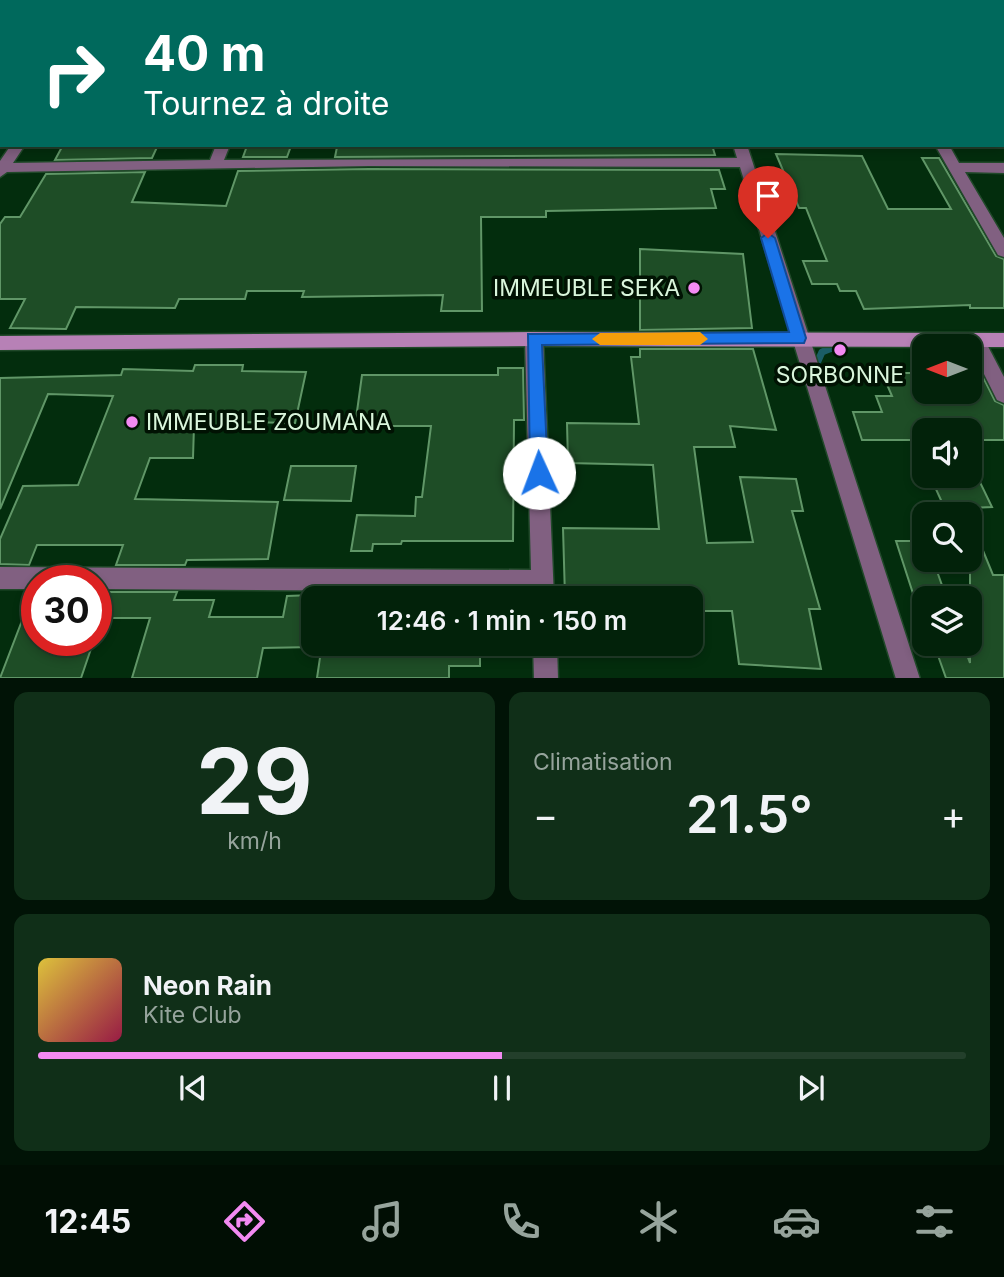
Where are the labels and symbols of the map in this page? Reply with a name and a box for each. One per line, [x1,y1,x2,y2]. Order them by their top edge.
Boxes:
pin [738,166,798,238]
place label: IMMEUBLE SEKA [493,274,680,302]
marker: IMMEUBLE SEKA [686,280,702,296]
north arrow [912,334,982,404]
marker: SORBONNE [832,342,848,358]
place label: SORBONNE [776,361,904,389]
place label: IMMEUBLE ZOUMANA [146,408,391,436]
marker: IMMEUBLE ZOUMANA [124,414,140,430]
position arrow [502,436,576,510]
speed limit sign: 30 [21,565,112,656]

